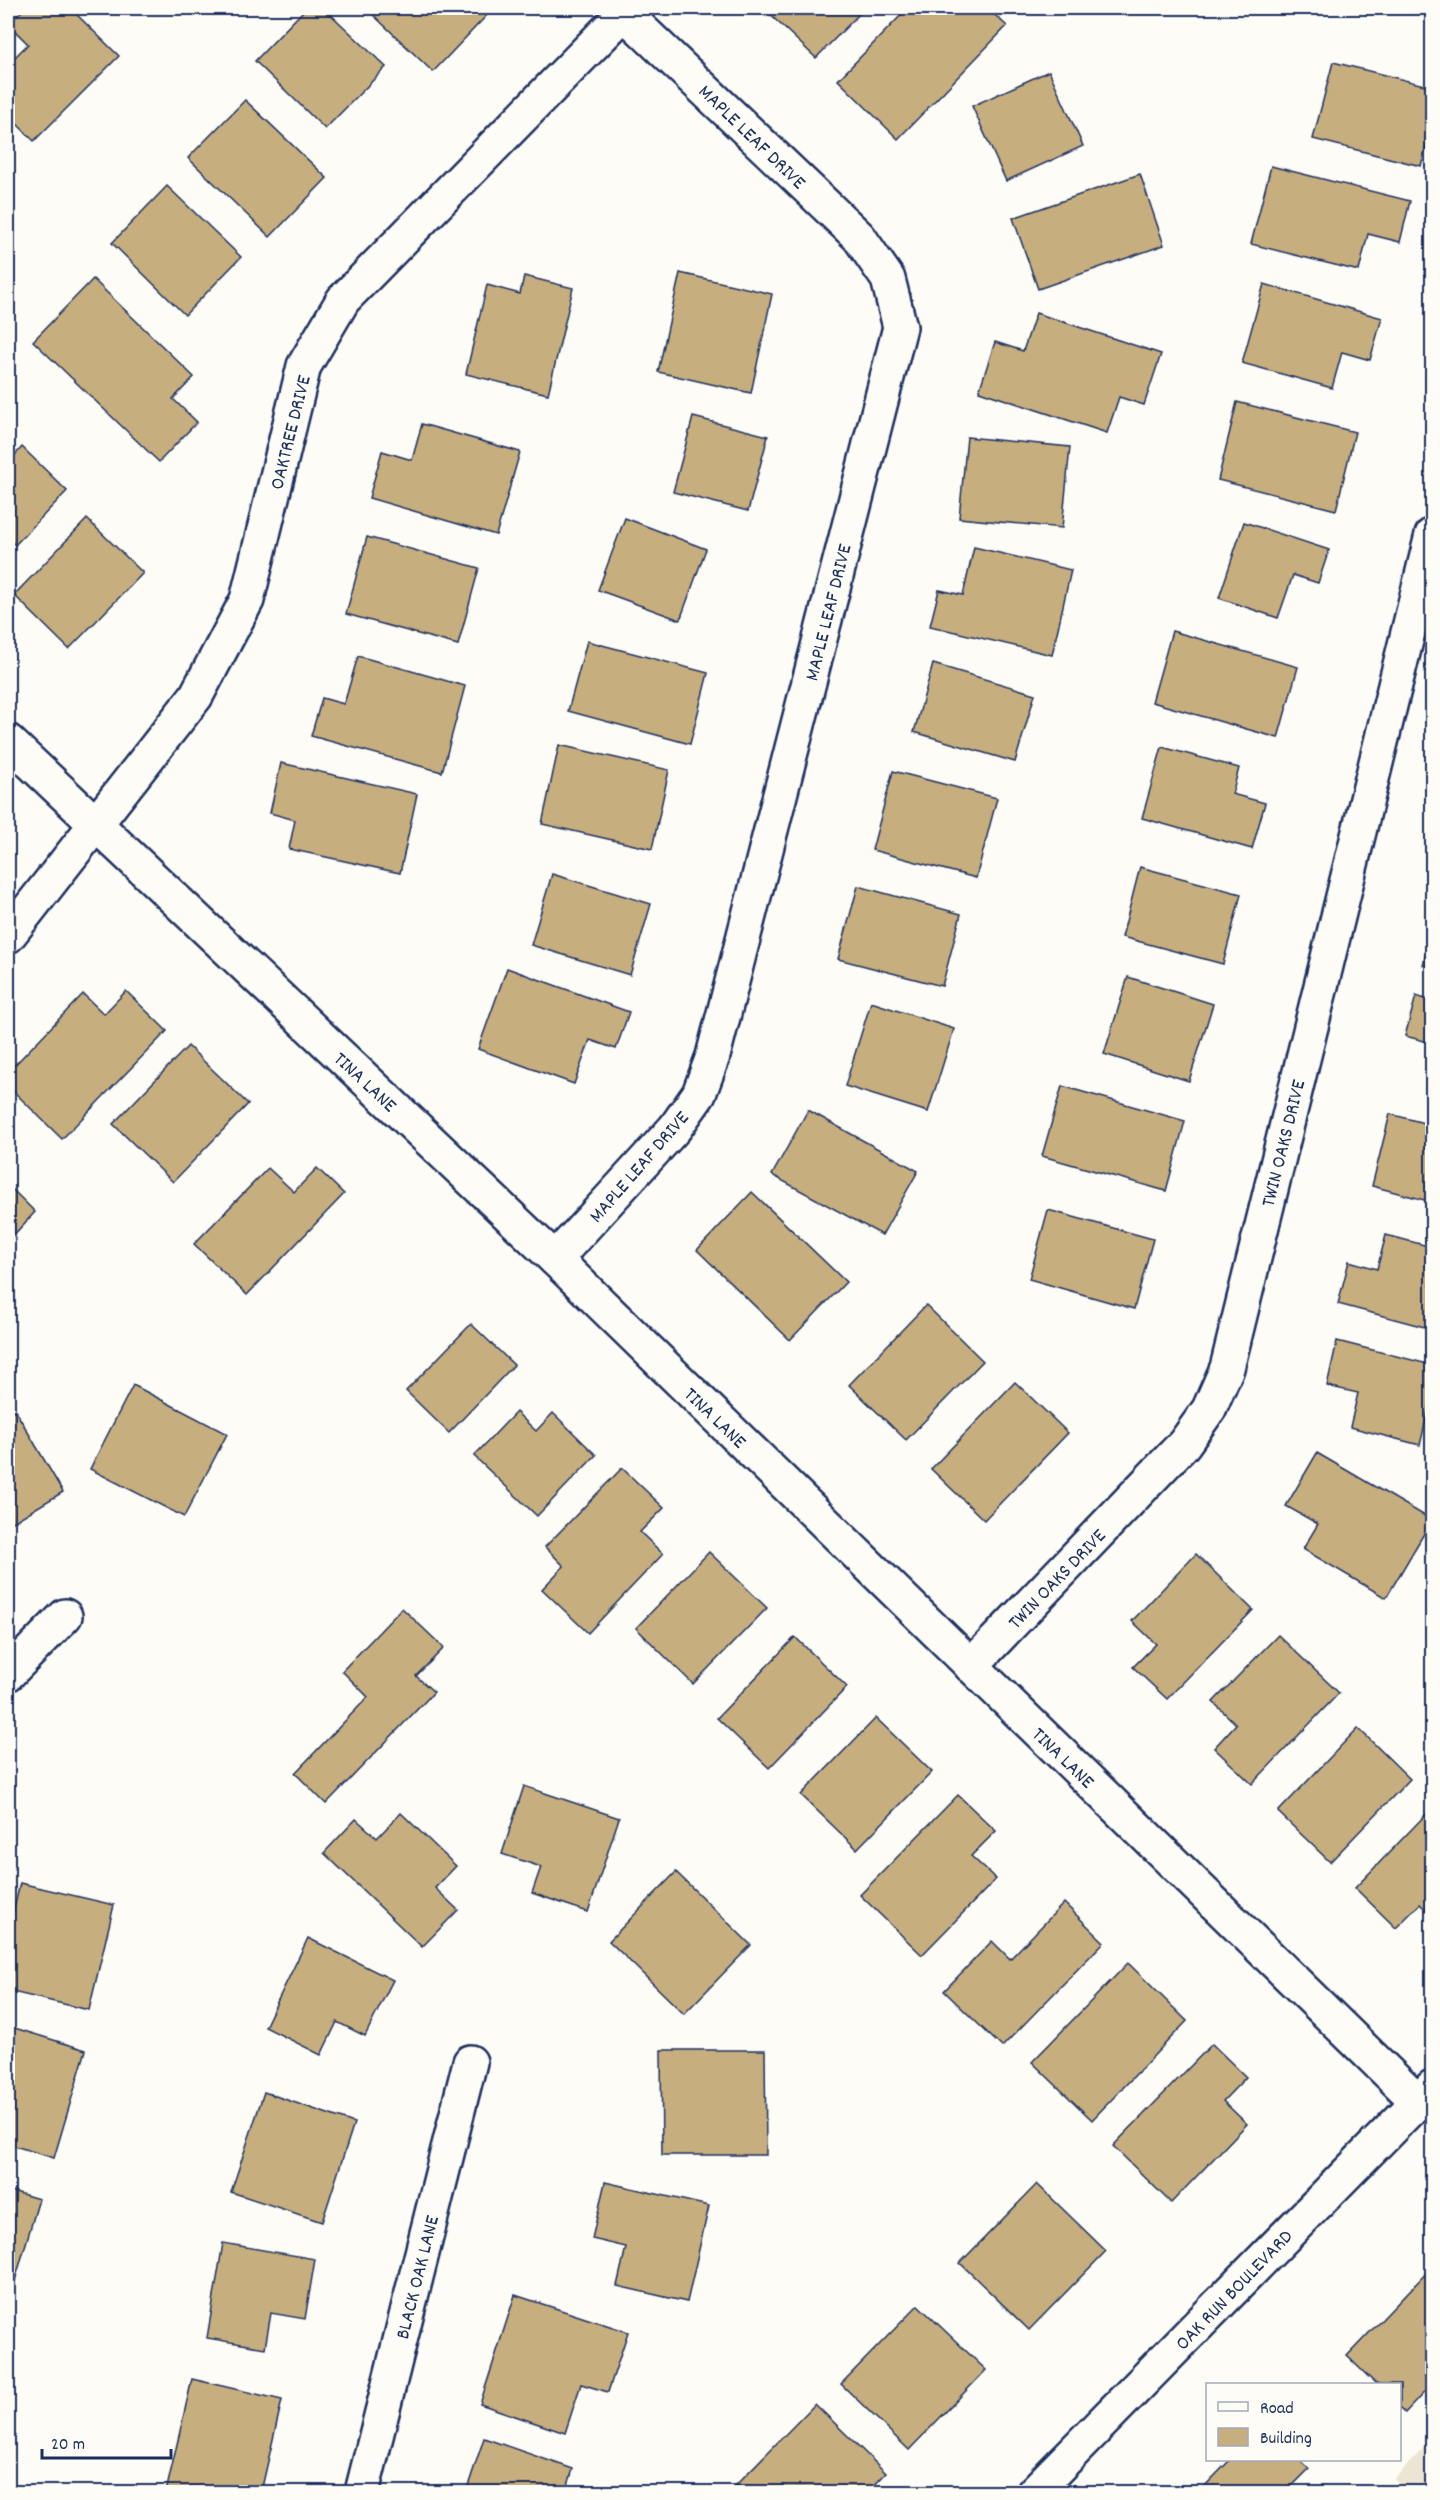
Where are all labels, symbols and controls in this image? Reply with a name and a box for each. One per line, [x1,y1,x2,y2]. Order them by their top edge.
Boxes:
street label: MAPLE LEAF DRIVE [691,79,811,197]
street label: OAKTREE DRIVE [264,373,320,493]
street label: MAPLE LEAF DRIVE [799,541,860,684]
street label: TINA LANE [326,1046,402,1120]
street label: TWIN OAKS DRIVE [1256,1077,1314,1210]
street label: MAPLE LEAF DRIVE [584,1106,697,1230]
street label: TINA LANE [676,1382,752,1456]
street label: TWIN OAKS DRIVE [1003,1524,1113,1637]
street label: TINA LANE [1024,1722,1100,1796]
street label: BLACK OAK LANE [390,2213,448,2343]
street label: OAK RUN BOULEVARD [1170,2224,1300,2358]
legend [1206,2383,1401,2461]
text: Road [1260,2397,1294,2422]
scale bar [42,2422,171,2460]
text: Building [1260,2427,1312,2452]
text: 20 m [51,2433,85,2458]

